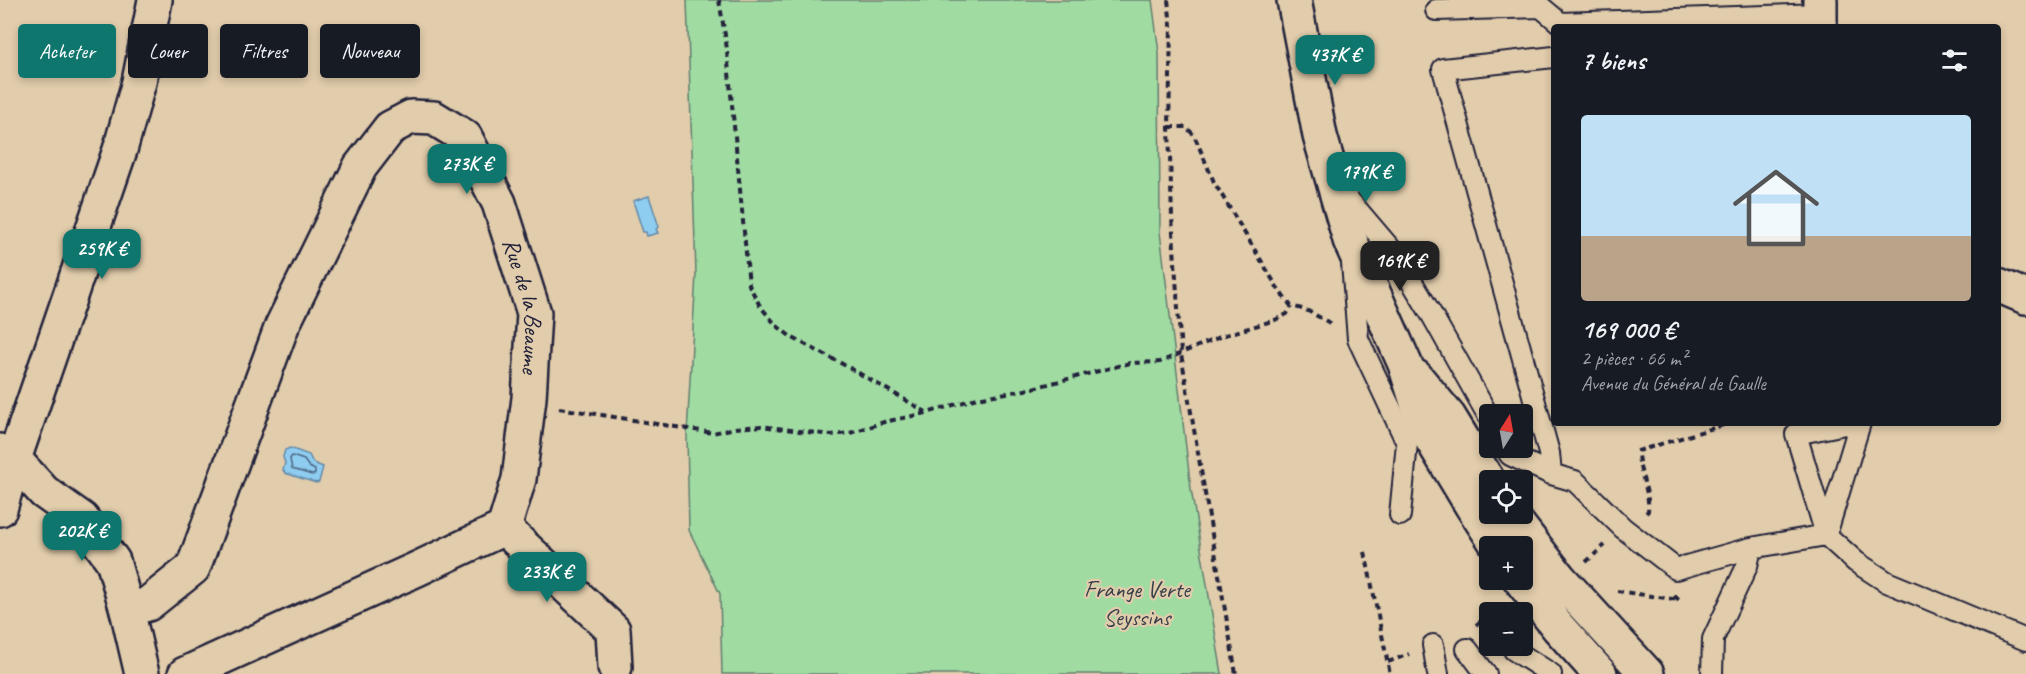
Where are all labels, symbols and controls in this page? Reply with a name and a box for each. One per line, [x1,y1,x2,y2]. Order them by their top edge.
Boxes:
chip: Acheter [18,24,116,78]
chip: Louer [128,24,208,78]
chip: Filtres [220,24,308,78]
chip: Nouveau [320,24,420,78]
pin: 437K € [1286,35,1384,86]
text: 437K € [1310,42,1360,67]
text: 7 biens [1581,44,1645,77]
icon: filters [1938,44,1971,77]
pin: 273K € [418,144,516,195]
text: 273K € [442,151,492,176]
pin: 179K € [1317,152,1415,203]
icon: home [1722,154,1830,262]
text: 179K € [1341,159,1391,184]
pin: 259K € [53,229,151,280]
street label: Rue de la Beaume [496,235,549,377]
text: 259K € [77,236,127,261]
pin: 169K € [1351,241,1449,292]
text: 169K € [1374,248,1426,273]
text: 169 000 € [1581,313,1676,346]
text: 2 pièces · 66 m² [1581,346,1687,371]
text: Avenue du Général de Gaulle [1581,371,1766,396]
north arrow [1479,404,1533,458]
map controls [1479,404,1533,656]
button: locate [1479,470,1533,524]
pin: 202K € [33,511,131,562]
text: 202K € [57,518,108,543]
button: + [1479,536,1533,590]
pin: 233K € [498,552,596,603]
text: 233K € [522,559,573,584]
park label: Frange Verte Seyssins [1084,574,1192,632]
button: − [1479,602,1533,656]

